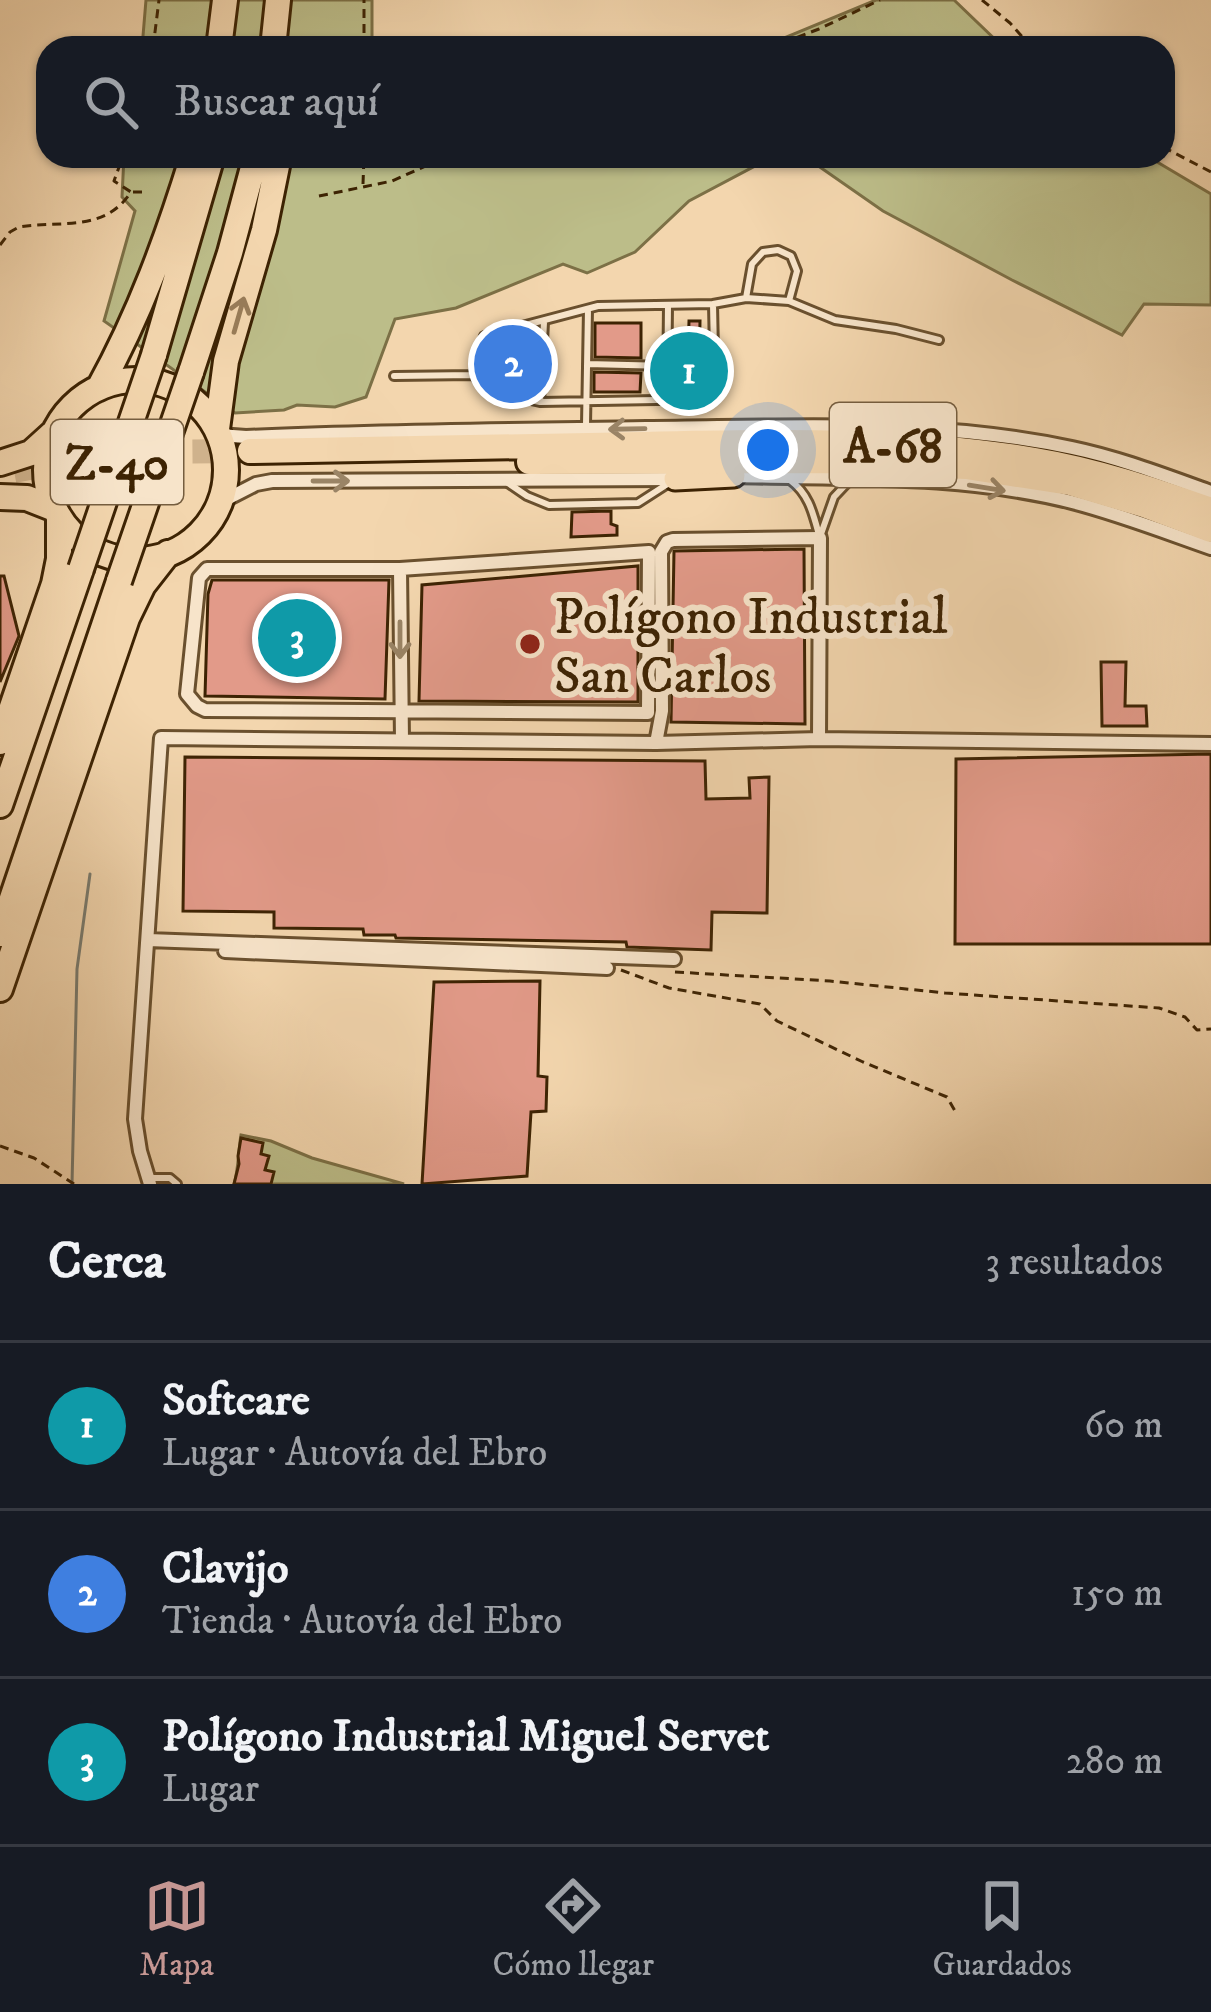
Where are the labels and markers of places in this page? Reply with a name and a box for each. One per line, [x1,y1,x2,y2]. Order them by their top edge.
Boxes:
pin: 2 [474,319,552,409]
pin: 1 [650,326,728,416]
place label: Polígono Industrial San Carlos [554,586,948,709]
pin: 3 [258,593,336,683]
marker: Polígono Industrial San Carlos [517,631,543,657]

